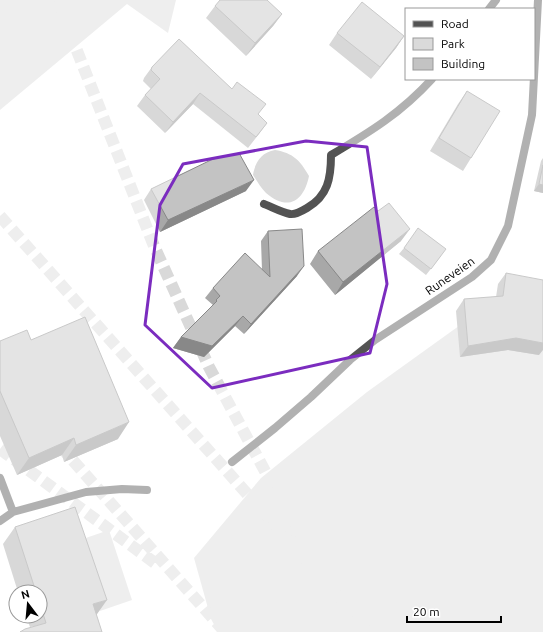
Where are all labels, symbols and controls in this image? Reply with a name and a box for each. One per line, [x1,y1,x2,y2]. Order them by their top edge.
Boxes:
legend [405,8,535,80]
text: Road [441,17,469,30]
text: Park [441,37,465,50]
text: Building [441,57,485,70]
street label: Runeveien [423,254,477,297]
north arrow [8,584,48,624]
text: N [20,587,31,601]
scale bar [407,598,501,624]
text: 20 m [413,605,440,618]

